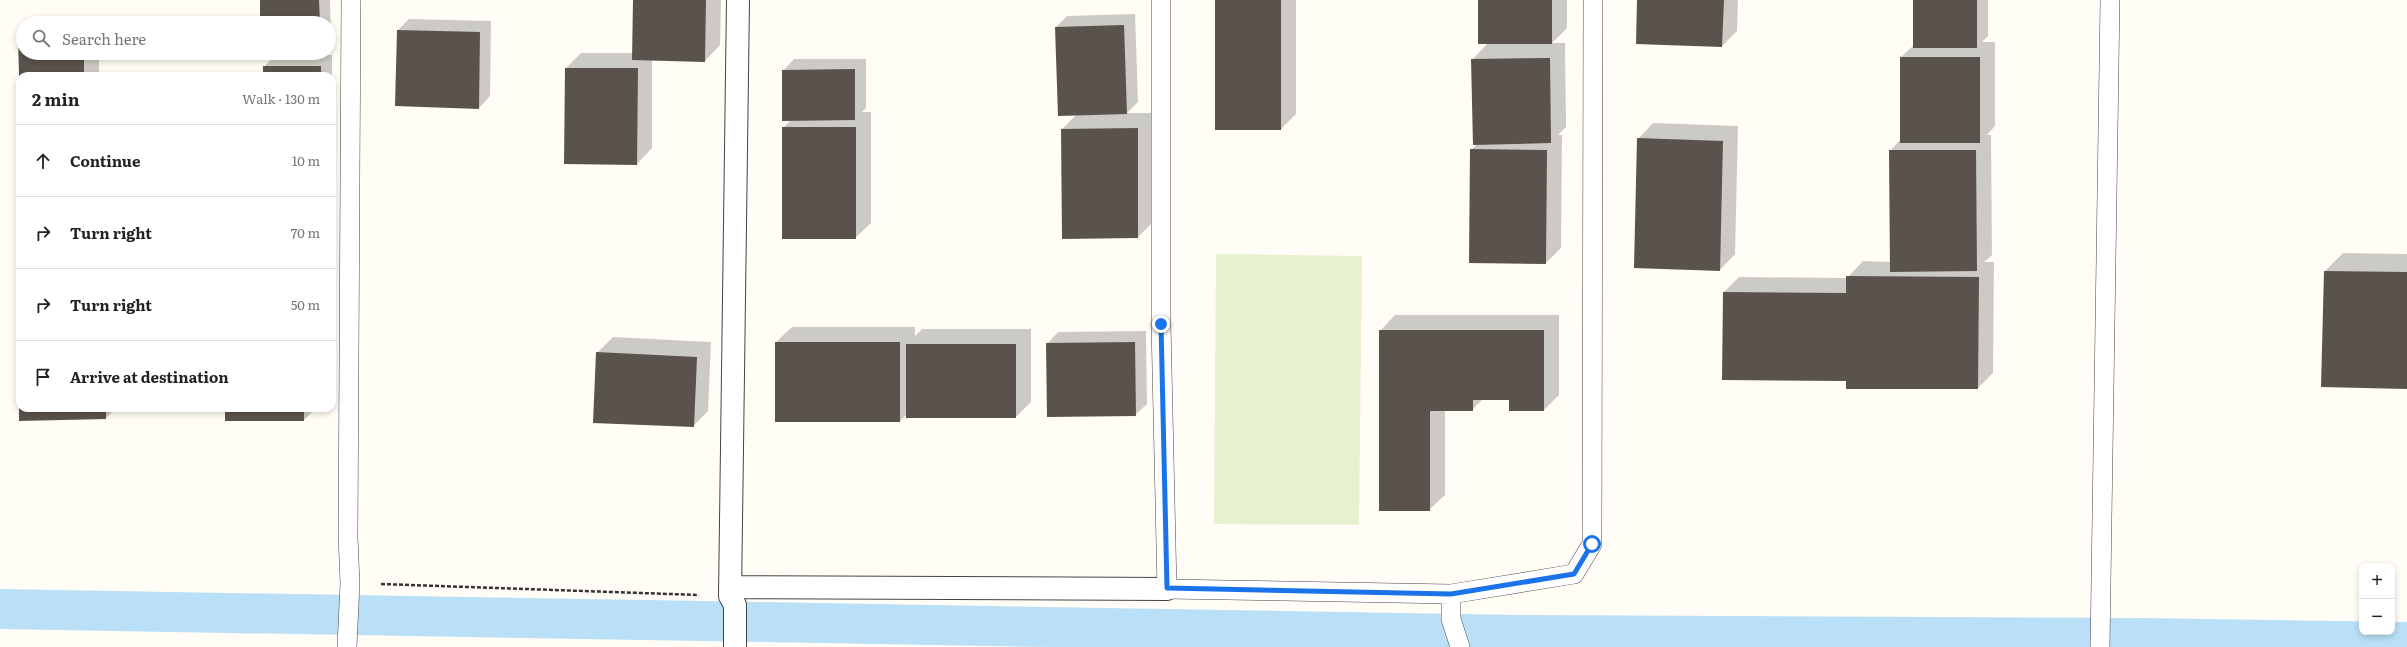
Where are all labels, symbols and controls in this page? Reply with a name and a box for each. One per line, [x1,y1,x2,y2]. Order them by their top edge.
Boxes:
search box [16,16,336,60]
icon: search [30,27,52,49]
text: Search here [62,27,146,50]
text: 2 min [32,86,80,111]
text: Walk · 130 m [242,89,320,108]
text: Continue [70,149,140,172]
icon: ahead [32,150,54,172]
text: 10 m [292,151,320,170]
text: Turn right [70,221,152,244]
icon: right [32,222,54,244]
text: 70 m [291,223,320,242]
text: Turn right [70,293,152,316]
icon: right [32,294,54,316]
text: 50 m [291,295,320,314]
route end [1152,315,1170,333]
text: Arrive at destination [70,365,229,388]
icon: arrive [32,366,54,388]
route start [1583,535,1601,553]
map controls [2359,563,2395,635]
button: + [2359,563,2395,599]
button: − [2359,599,2395,635]

